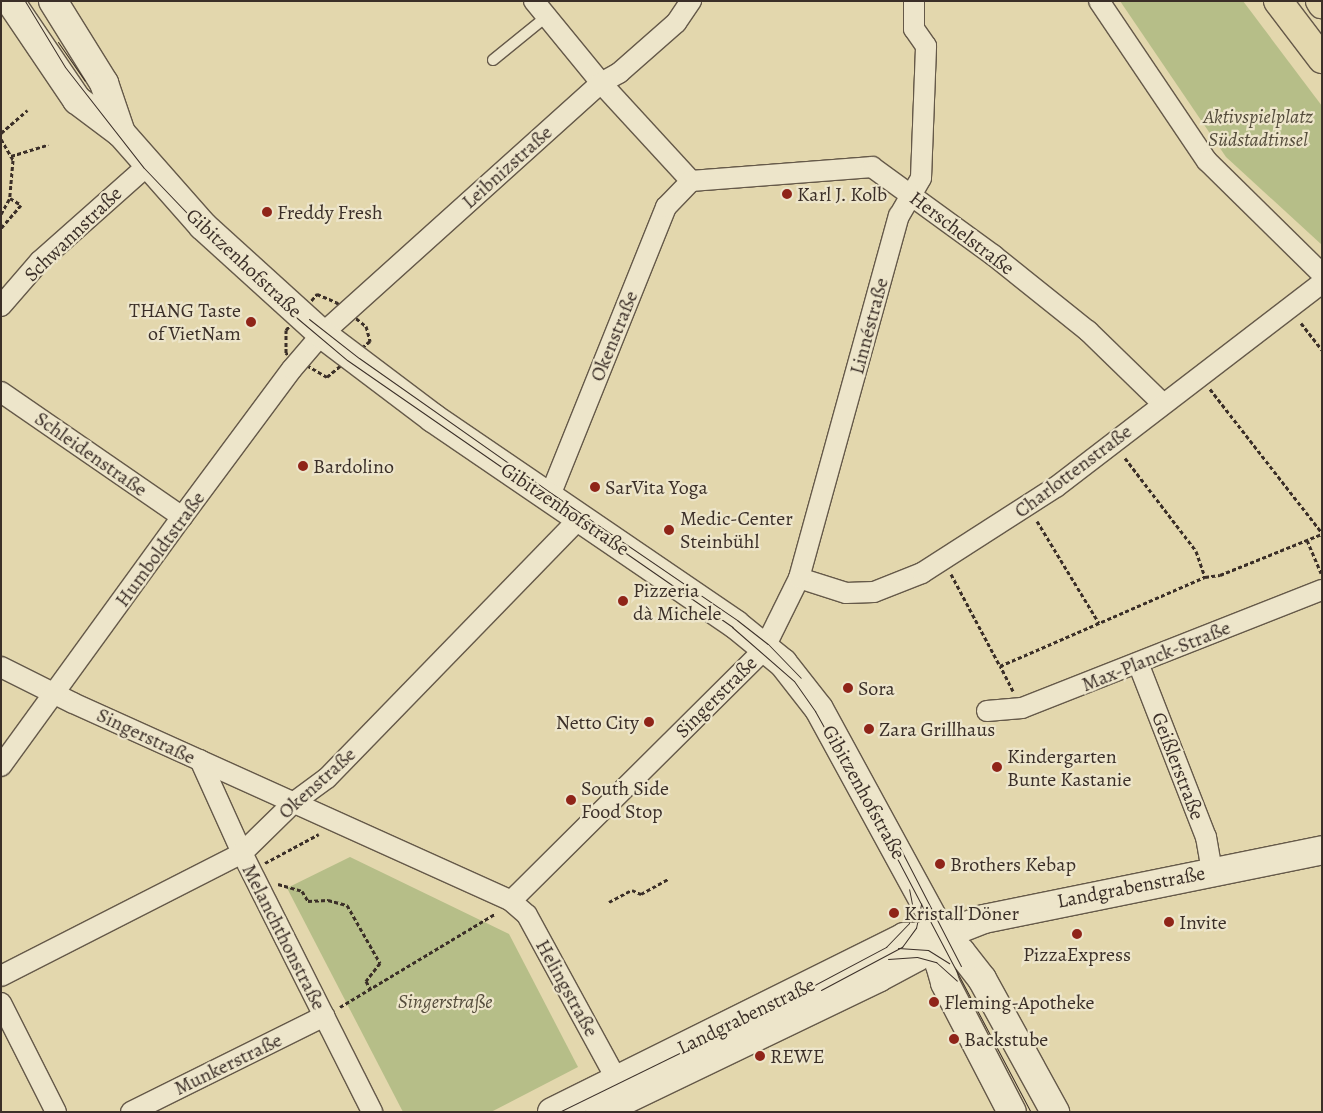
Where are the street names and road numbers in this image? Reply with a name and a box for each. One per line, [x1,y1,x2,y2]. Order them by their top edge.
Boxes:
street label: Leibnizstraße [457,120,557,214]
street label: Schwannstraße [19,182,127,286]
street label: Herschelstraße [905,186,1019,280]
street label: Gibitzenhofstraße [181,203,307,323]
street label: Linnéstraße [845,275,893,377]
street label: Okenstraße [585,287,643,385]
street label: Schleidenstraße [30,406,152,502]
street label: Charlottenstraße [1010,419,1136,523]
street label: Gibitzenhofstraße [496,457,634,561]
street label: Humboldtstraße [110,486,210,612]
street label: Max-Planck-Straße [1078,615,1234,697]
street label: Singerstraße [670,651,762,743]
street label: Singerstraße [93,703,199,769]
street label: Geißlerstraße [1147,709,1209,823]
street label: Gibitzenhofstraße [817,721,911,863]
street label: Okenstraße [273,742,361,824]
street label: Melanchthonstraße [237,860,331,1014]
street label: Landgrabenstraße [1055,861,1207,913]
street label: Helingstraße [530,935,604,1041]
street label: Landgrabenstraße [673,972,819,1060]
street label: Munkerstraße [170,1028,286,1100]

